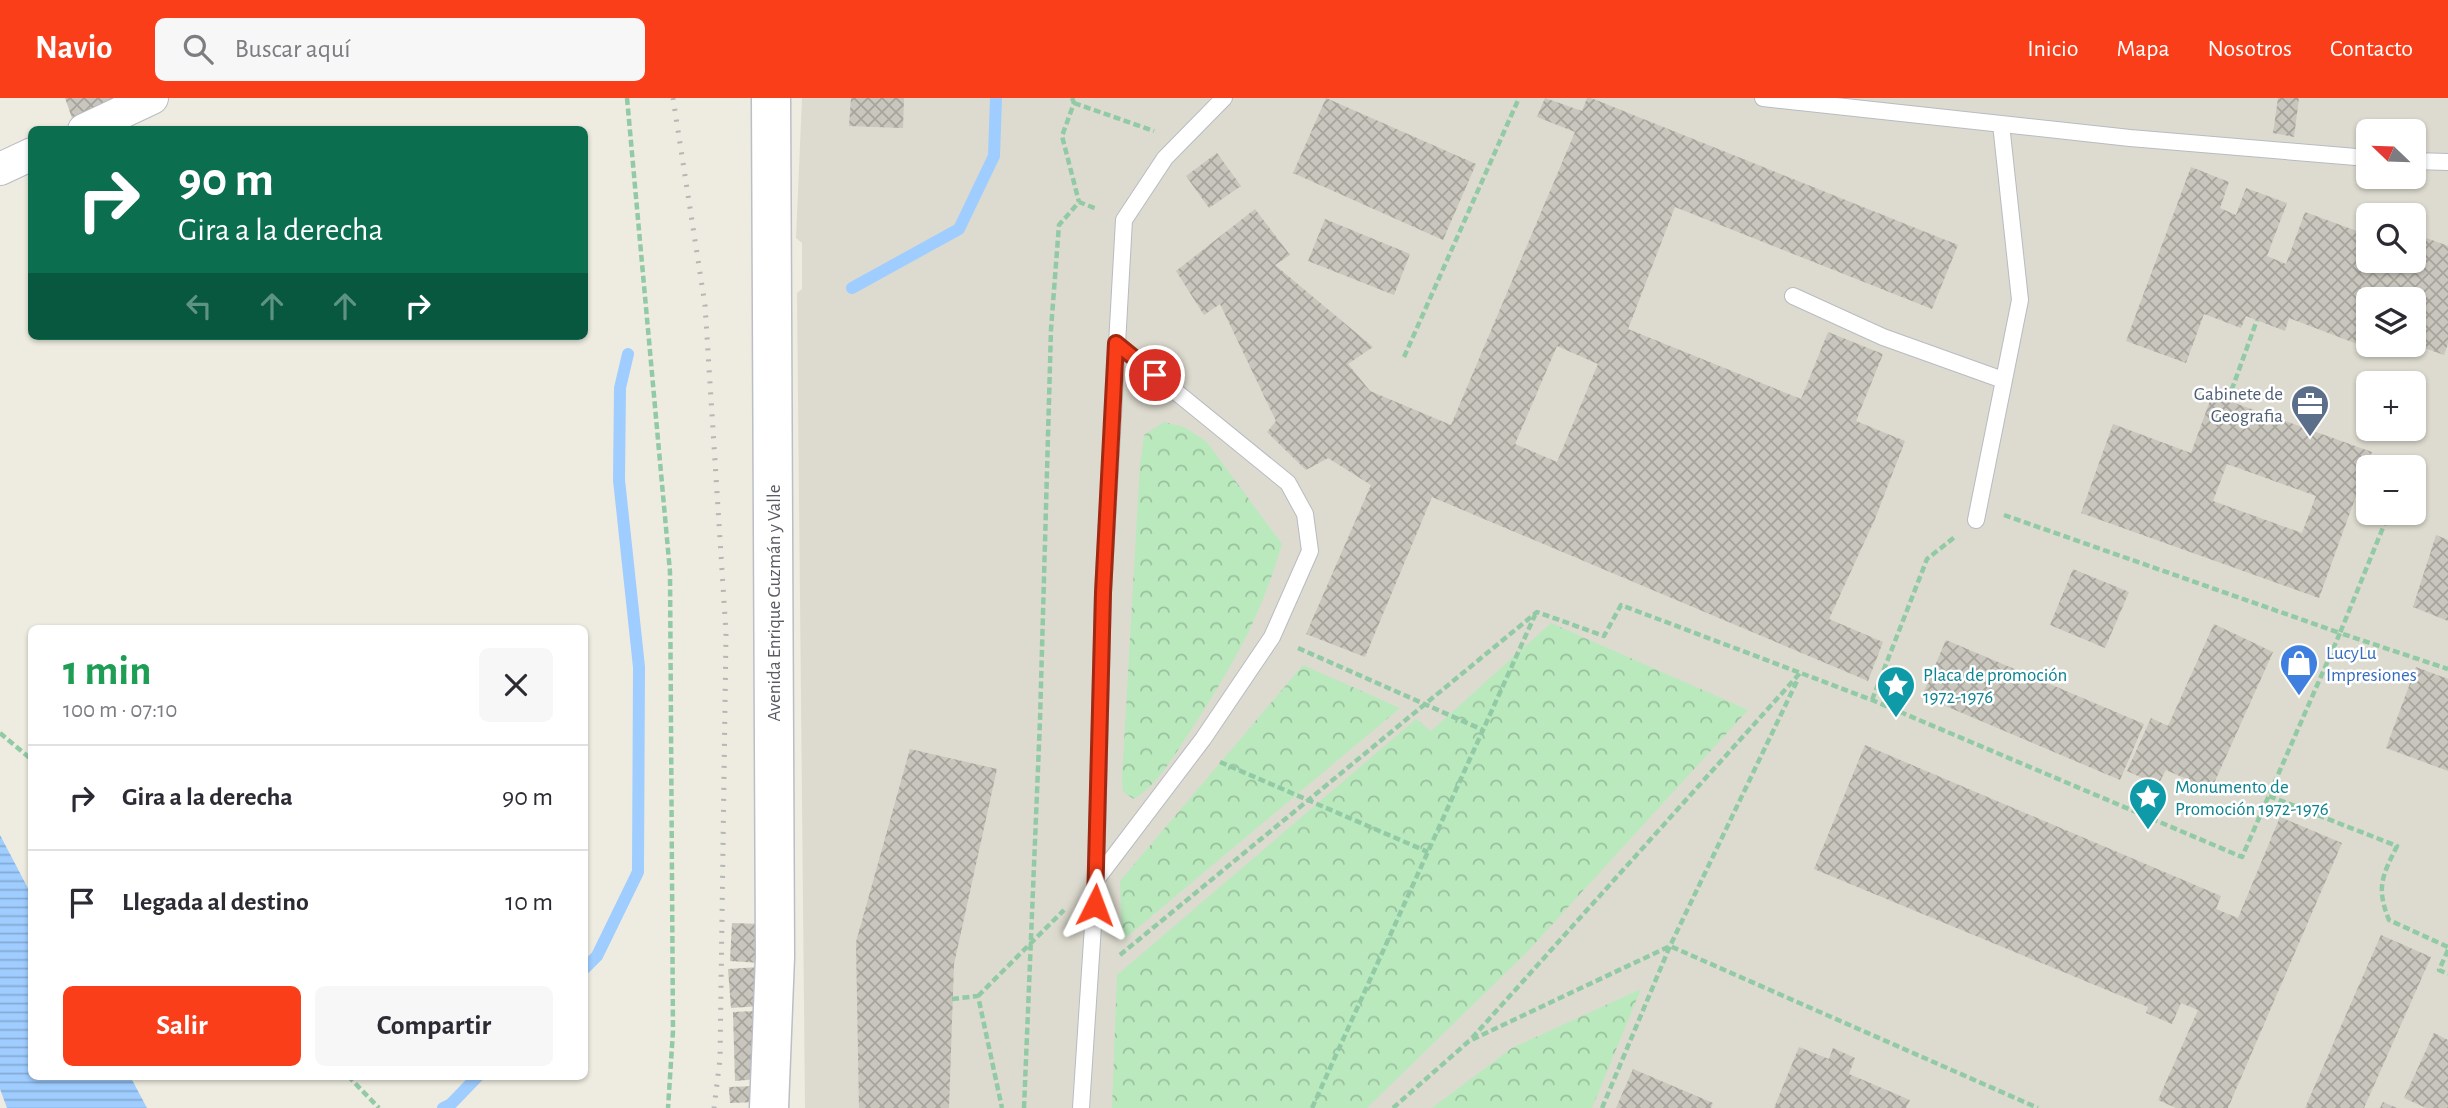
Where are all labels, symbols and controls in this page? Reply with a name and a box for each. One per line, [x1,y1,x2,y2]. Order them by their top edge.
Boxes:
search box [155,18,645,81]
icon: search [179,30,217,68]
text: Navio [35,32,113,65]
text: Buscar aquí [235,36,351,62]
text: Inicio [2027,37,2078,61]
text: Mapa [2116,37,2170,61]
text: Nosotros [2208,37,2292,61]
text: Contacto [2330,37,2413,61]
north arrow [2356,119,2426,189]
map controls [2356,119,2426,525]
icon: right [63,154,154,245]
text: 90 m [178,156,274,205]
button: search [2356,203,2426,273]
text: Gira a la derecha [178,214,383,246]
icon: left [180,287,218,325]
icon: ahead [253,287,291,325]
icon: ahead [326,287,364,325]
icon: right [399,287,437,325]
button: layers [2356,287,2426,357]
pin [1125,345,1185,405]
icon: arrive [1136,356,1174,394]
button: + [2356,371,2426,441]
office icon: Gabinete de Geografia [2289,383,2331,438]
place label: Gabinete de Geografia [2194,385,2283,426]
button: − [2356,455,2426,525]
street label: Avenida Enrique Guzmán y Valle [765,484,784,722]
shop icon: LucyLu Impresiones [2278,642,2320,697]
place label: LucyLu Impresiones [2326,644,2417,685]
button: close [479,648,553,722]
text: 1 min [63,650,152,692]
place icon: Placa de promoción 1972-1976 [1875,664,1917,719]
place label: Placa de promoción 1972-1976 [1923,666,2067,707]
text: 100 m · 07:10 [63,699,177,722]
place icon: Monumento de Promoción 1972-1976 [2127,776,2169,831]
place label: Monumento de Promoción 1972-1976 [2175,778,2329,819]
icon: right [63,779,101,817]
text: Gira a la derecha [122,784,293,810]
text: 90 m [502,784,553,810]
position arrow [1058,868,1132,942]
icon: arrive [63,884,101,922]
text: Llegada al destino [122,889,309,915]
text: 10 m [505,889,553,915]
button: Salir [63,986,301,1066]
button: Compartir [315,986,553,1066]

